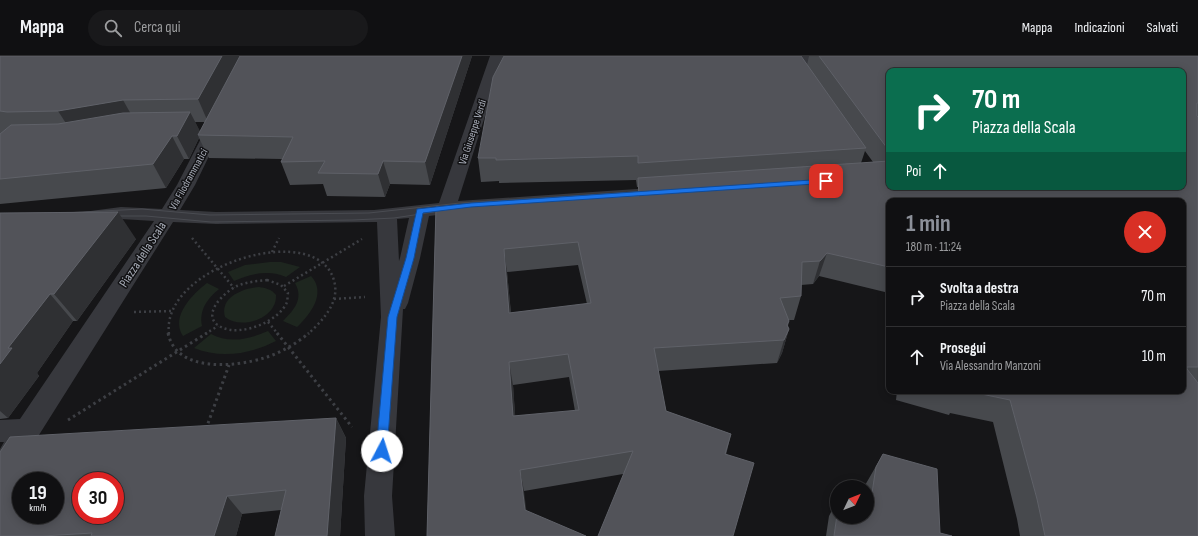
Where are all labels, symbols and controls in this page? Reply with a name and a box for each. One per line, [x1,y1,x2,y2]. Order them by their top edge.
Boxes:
search box [88,10,368,46]
text: Mappa [20,16,64,39]
icon: search [102,17,124,39]
text: Cerca qui [134,18,181,37]
text: Mappa [1022,19,1052,36]
text: Indicazioni [1074,19,1125,36]
text: Salvati [1147,19,1178,36]
text: 70 m [972,83,1020,116]
icon: right [906,84,958,136]
street label: Via Giuseppe Verdi [456,98,489,166]
text: Piazza della Scala [972,117,1076,138]
street label: Via Filodrammatici [166,146,211,212]
icon: ahead [929,160,951,182]
text: Poi [906,162,921,181]
pin [809,164,843,198]
icon: arrive [815,170,837,192]
text: 1 min [906,209,951,238]
button: close [1124,211,1166,253]
street label: Piazza della Scala [116,219,170,290]
text: 180 m · 11:24 [906,239,961,255]
text: Svolta a destra [940,279,1019,298]
icon: right [906,286,928,308]
text: 70 m [1141,287,1166,306]
text: Piazza della Scala [940,298,1015,314]
text: Prosegui [940,339,986,358]
icon: ahead [906,346,928,368]
text: 10 m [1142,347,1166,366]
text: Via Alessandro Manzoni [940,358,1041,374]
position arrow [361,430,403,472]
speed limit sign: 30 [72,472,124,524]
north arrow [830,480,874,524]
map controls [830,480,874,524]
text: 19 [29,481,47,505]
text: km/h [29,502,47,514]

